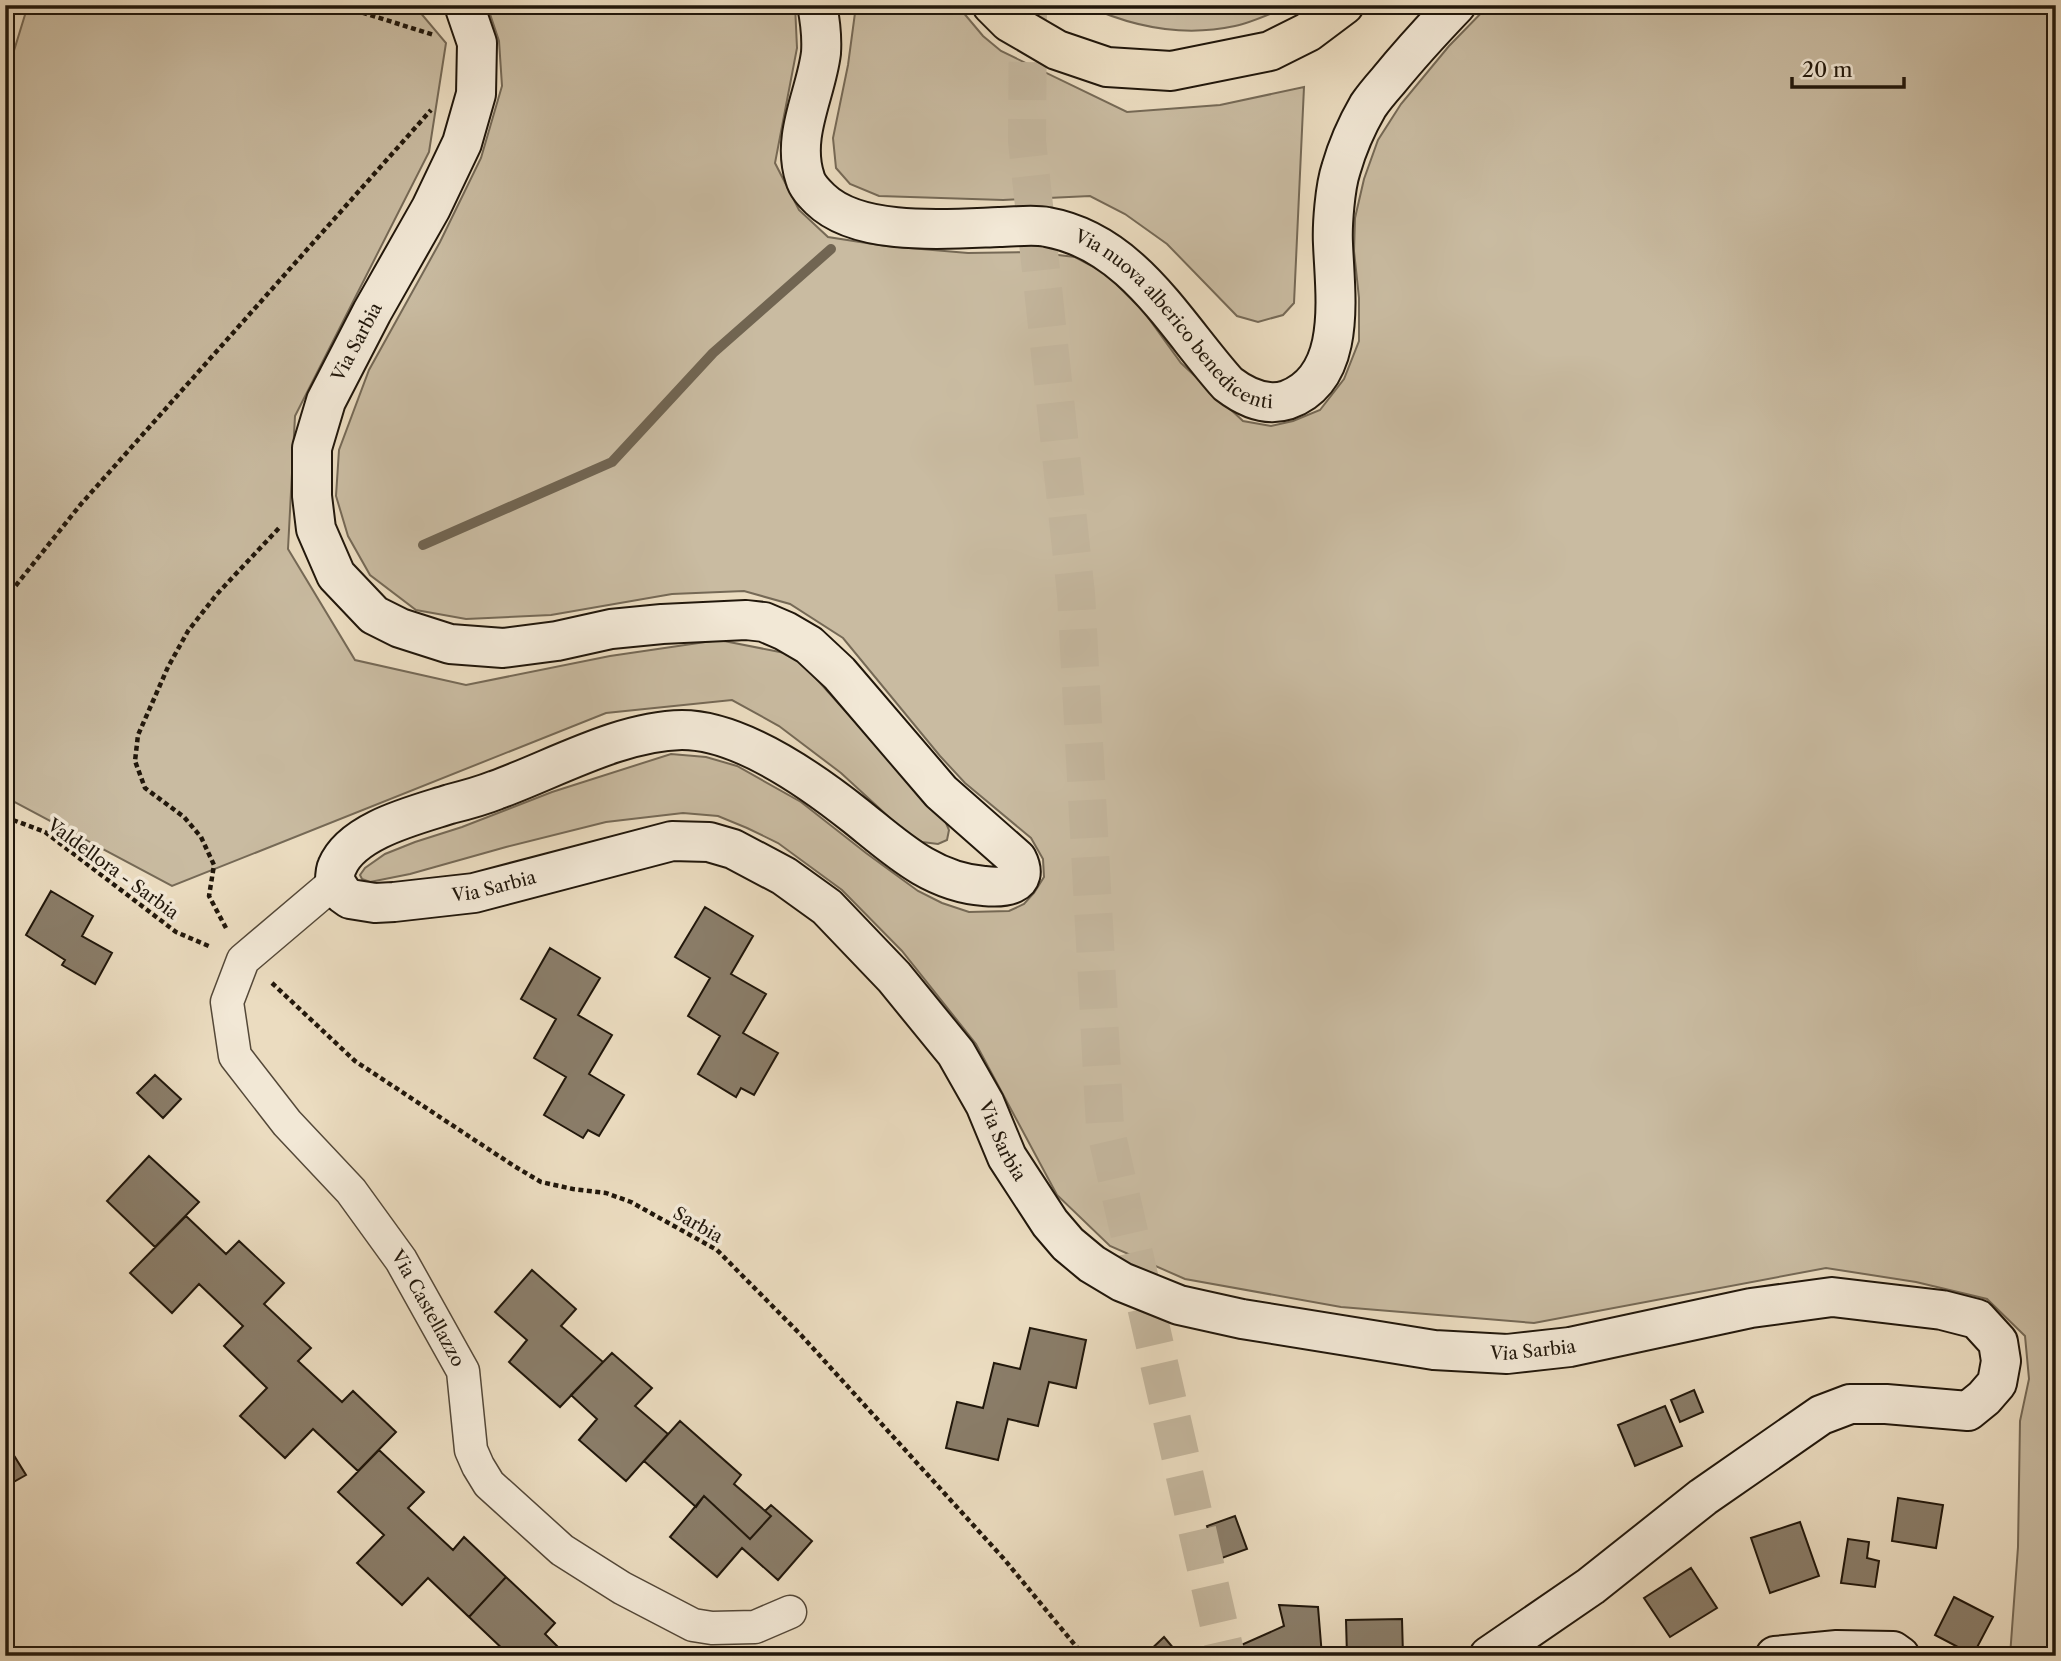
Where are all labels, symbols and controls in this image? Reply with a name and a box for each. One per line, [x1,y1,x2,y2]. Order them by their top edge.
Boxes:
scale bar [1792,46,1904,90]
text: 20 m [1802,57,1853,82]
street label: Via nuova alberico benedicenti [1071,225,1274,413]
street label: Via Sarbia [327,298,387,386]
street label: Valdellora - Sarbia [42,813,183,924]
street label: Via Sarbia [450,866,539,907]
street label: Via Sarbia [974,1097,1031,1186]
street label: Sarbia [669,1202,727,1248]
street label: Via Castellazzo [386,1245,469,1371]
street label: Via Sarbia [1488,1335,1578,1365]

